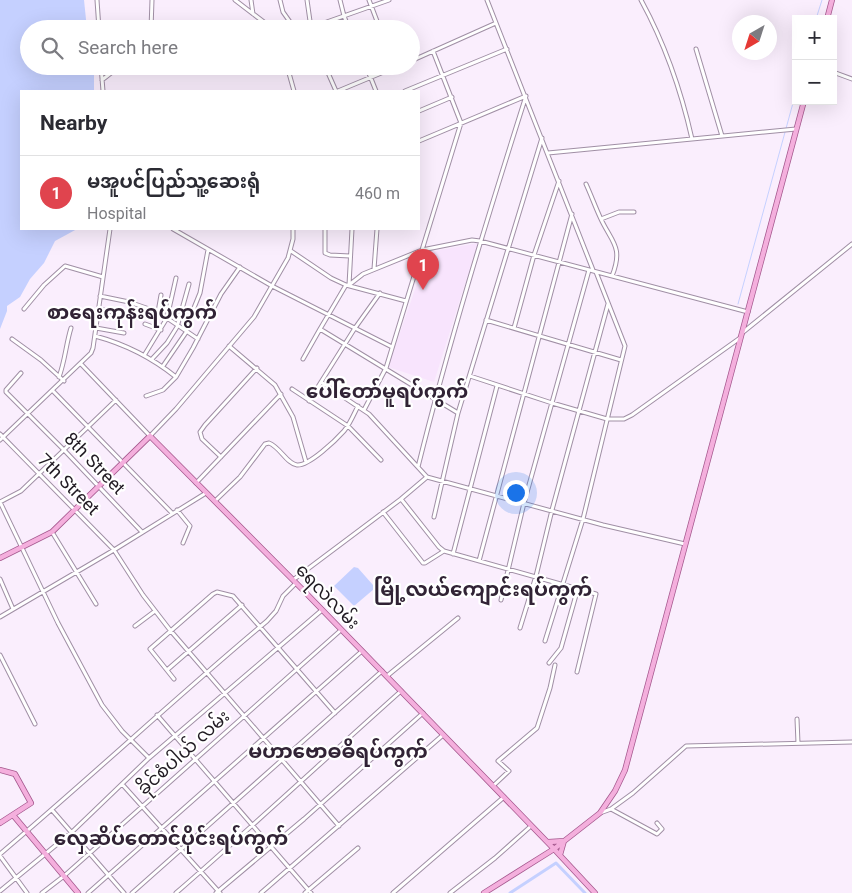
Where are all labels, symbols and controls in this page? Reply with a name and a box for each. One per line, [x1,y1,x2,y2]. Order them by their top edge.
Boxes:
north arrow [732,15,777,60]
map controls [792,15,837,105]
button: + [792,15,837,60]
search box [20,20,420,75]
icon: search [38,34,66,62]
text: Search here [78,36,178,59]
button: − [792,60,837,105]
text: Nearby [40,111,107,135]
text: မအူပင်ပြည်သူ့ဆေးရုံ [87,170,260,193]
text: 1 [51,184,61,203]
text: 460 m [355,184,400,203]
text: Hospital [87,204,147,223]
pin: 1 [407,249,439,290]
district label: စာရေးကုန်းရပ်ကွက် [47,299,217,328]
district label: ပေါ်တော်မူရပ်ကွက် [306,378,468,407]
street label: 8th Street [60,428,130,498]
street label: 7th Street [34,449,104,519]
your location [503,480,529,506]
street label: ရေလဲလမ်း [288,558,366,636]
district label: မြို့လယ်ကျောင်းရပ်ကွက် [374,576,592,606]
street label: ခိုင်စံပါယ် လမ်း [131,703,237,802]
district label: မဟာဗောဓဓိရပ်ကွက် [248,738,428,767]
district label: လှေဆိပ်တောင်ပိုင်းရပ်ကွက် [54,825,288,854]

